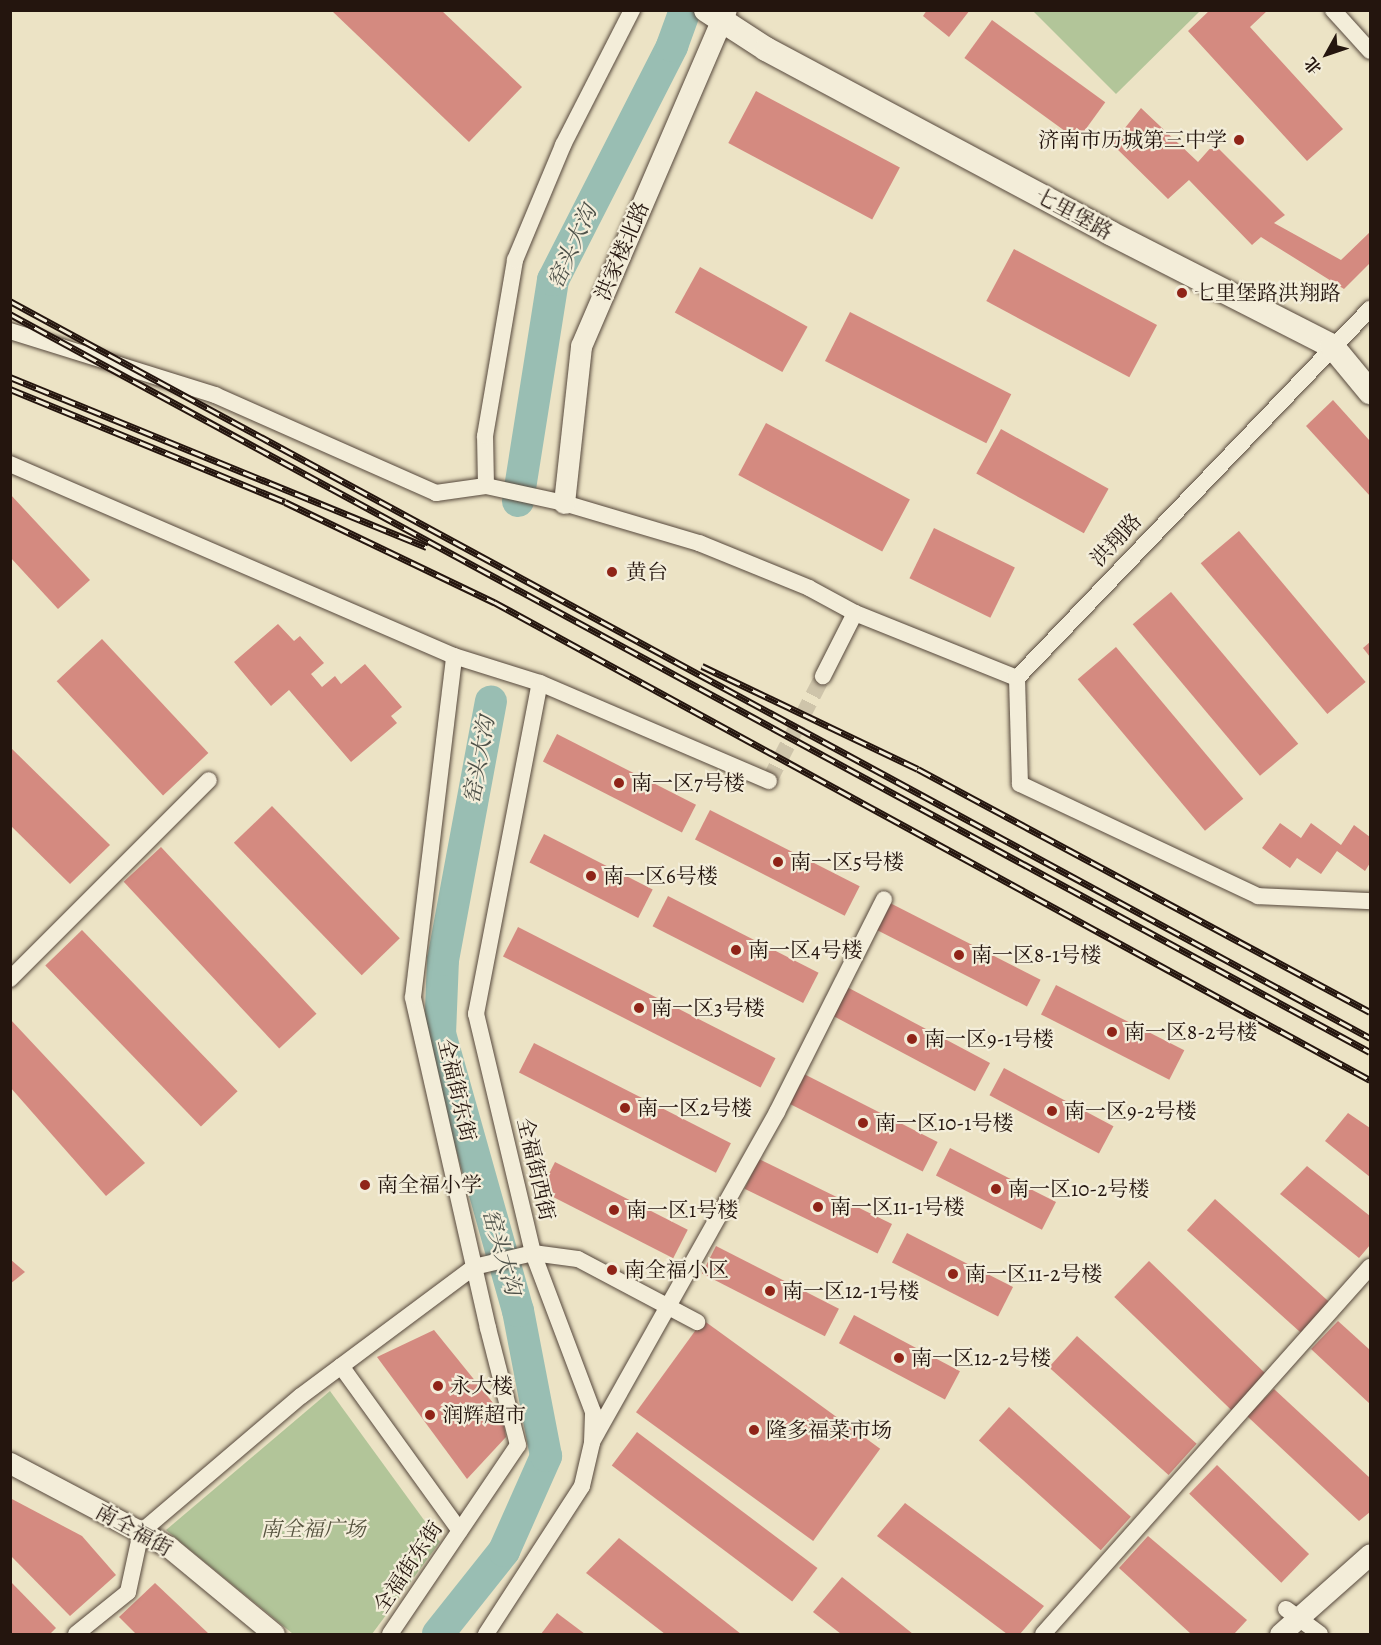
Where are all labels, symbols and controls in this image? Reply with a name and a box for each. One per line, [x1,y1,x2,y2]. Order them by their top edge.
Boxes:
north arrow [1297,24,1357,84]
text: 北 [1300,52,1327,79]
place label: 济南市历城第三中学 [1038,127,1227,153]
marker: 济南市历城第三中学 [1232,133,1246,147]
street label: 七里堡路 [1031,183,1117,245]
street label: 洪家楼北路 [590,198,654,304]
water label: 窑头大沟 [543,201,603,293]
place label: 七里堡路洪翔路 [1194,280,1341,306]
marker: 七里堡路洪翔路 [1175,286,1189,300]
street label: 洪翔路 [1085,508,1147,572]
place label: 黄台 [626,559,668,585]
marker: 黄台 [603,563,621,581]
water label: 窑头大沟 [459,714,501,806]
place label: 南一区7号楼 [631,770,745,796]
marker: 南一区7号楼 [612,776,626,790]
place label: 南一区5号楼 [790,849,904,875]
marker: 南一区5号楼 [771,855,785,869]
place label: 南一区6号楼 [603,863,718,889]
marker: 南一区6号楼 [584,869,598,883]
place label: 南一区4号楼 [748,937,863,963]
place label: 南一区8-1号楼 [971,942,1101,968]
marker: 南一区4号楼 [729,943,743,957]
marker: 南一区8-1号楼 [952,948,966,962]
place label: 南一区3号楼 [651,995,765,1021]
marker: 南一区3号楼 [632,1001,646,1015]
place label: 南一区8-2号楼 [1124,1019,1257,1045]
marker: 南一区8-2号楼 [1105,1025,1119,1039]
place label: 南一区9-1号楼 [924,1026,1054,1052]
marker: 南一区9-1号楼 [905,1032,919,1046]
street label: 全福街东街 [433,1036,481,1144]
place label: 南一区2号楼 [637,1095,752,1121]
place label: 南一区9-2号楼 [1064,1098,1197,1124]
marker: 南一区2号楼 [618,1101,632,1115]
marker: 南一区9-2号楼 [1045,1104,1059,1118]
place label: 南一区10-1号楼 [875,1110,1014,1136]
street label: 全福街西街 [512,1115,560,1223]
marker: 南一区10-1号楼 [856,1116,870,1130]
place label: 南全福小学 [377,1172,482,1198]
place label: 南一区10-2号楼 [1008,1176,1149,1202]
marker: 南全福小学 [358,1178,372,1192]
marker: 南一区10-2号楼 [989,1182,1003,1196]
place label: 南一区11-1号楼 [830,1194,965,1220]
place label: 南一区1号楼 [626,1197,738,1223]
marker: 南一区11-1号楼 [811,1200,825,1214]
marker: 南一区1号楼 [607,1203,621,1217]
water label: 窑头大沟 [476,1206,526,1298]
place label: 南全福小区 [624,1257,729,1283]
place label: 南一区11-2号楼 [965,1261,1102,1287]
marker: 南全福小区 [605,1263,619,1277]
marker: 南一区11-2号楼 [946,1267,960,1281]
place label: 南一区12-1号楼 [782,1278,919,1304]
marker: 南一区12-1号楼 [763,1284,777,1298]
place label: 南一区12-2号楼 [911,1345,1051,1371]
marker: 南一区12-2号楼 [892,1351,906,1365]
place label: 永大楼 [450,1373,513,1399]
marker: 永大楼 [431,1379,445,1393]
place label: 润辉超市 [442,1402,526,1428]
marker: 润辉超市 [423,1408,437,1422]
place label: 隆多福菜市场 [766,1417,892,1443]
marker: 隆多福菜市场 [747,1423,761,1437]
street label: 南全福街 [91,1499,177,1561]
park label: 南全福广场 [261,1516,365,1542]
street label: 全福街东街 [368,1516,448,1618]

